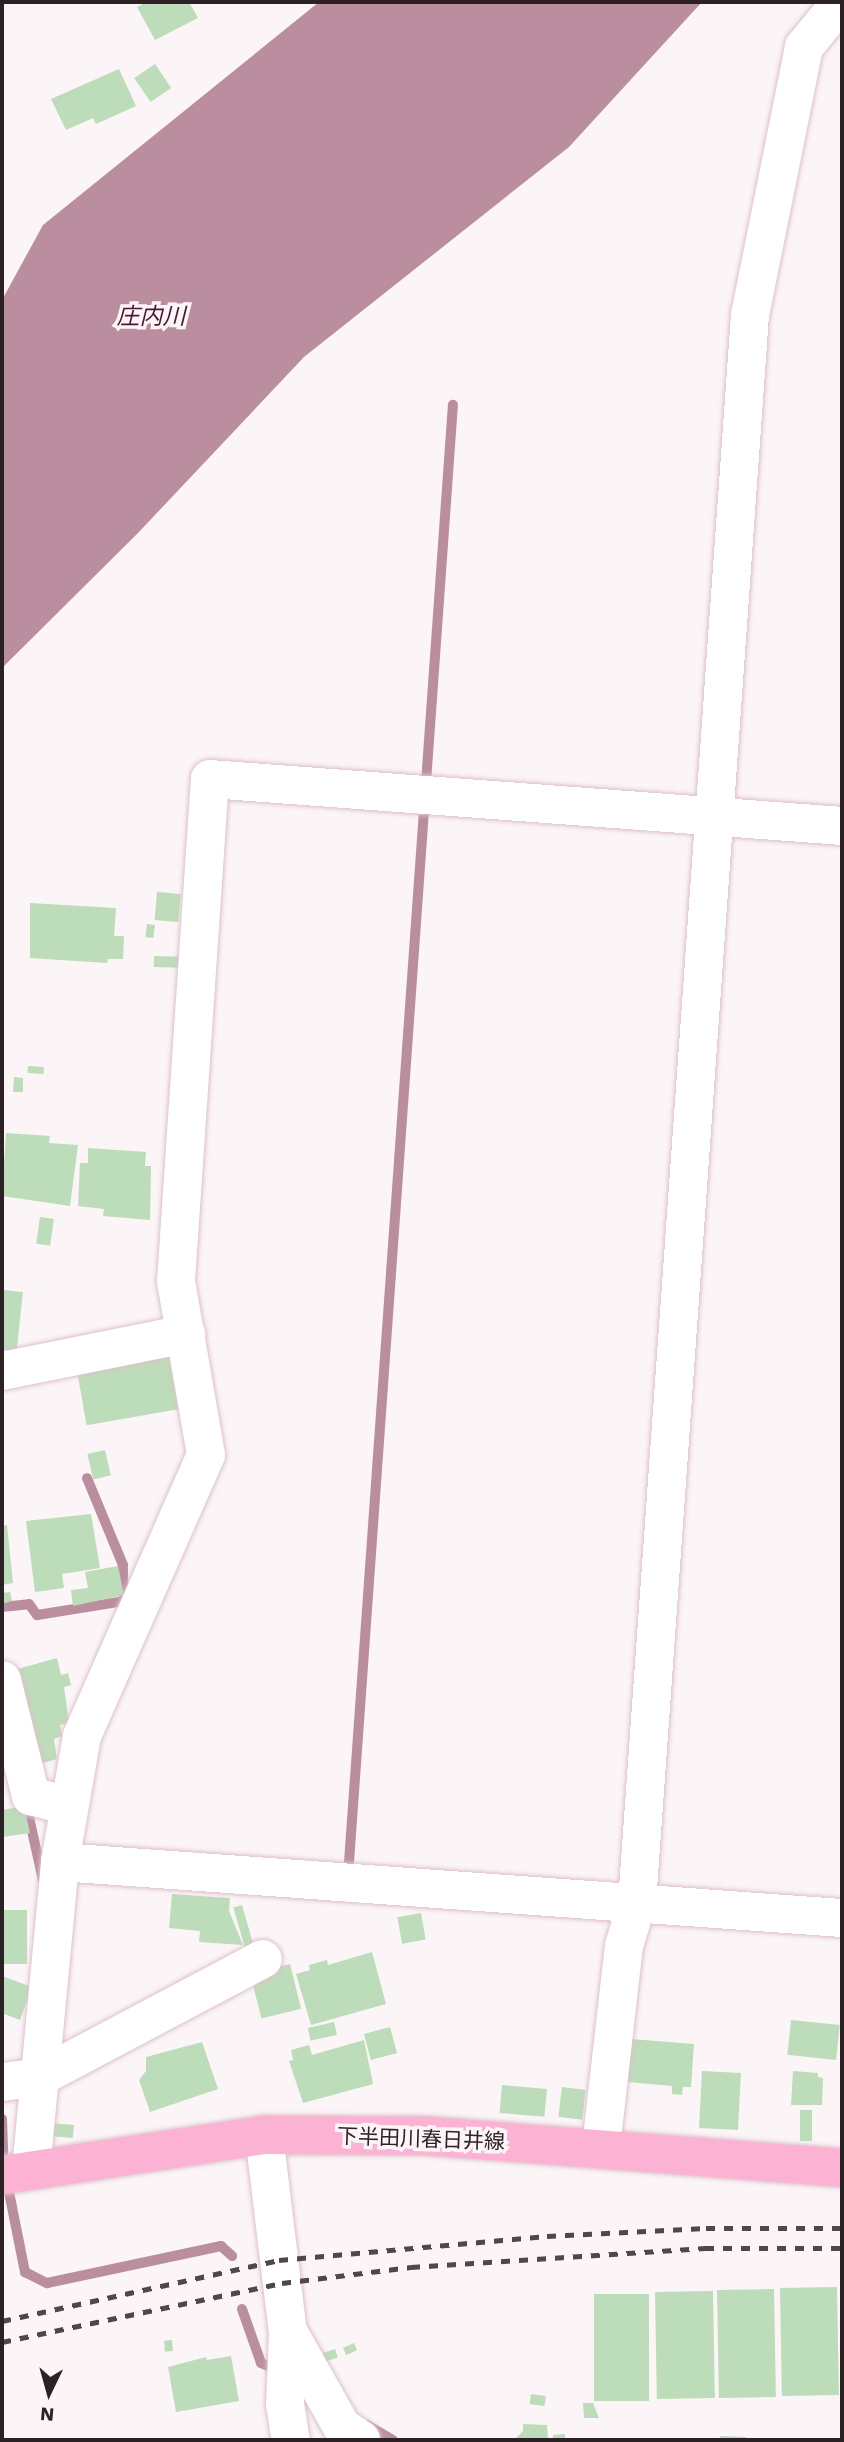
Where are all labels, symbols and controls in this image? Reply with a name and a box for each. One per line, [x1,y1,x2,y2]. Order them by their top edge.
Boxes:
water label: 庄内川 [117,303,185,331]
street label: 下半田川春日井線 [337,2123,505,2155]
north arrow [14,2358,84,2428]
text: N [39,2402,55,2426]

